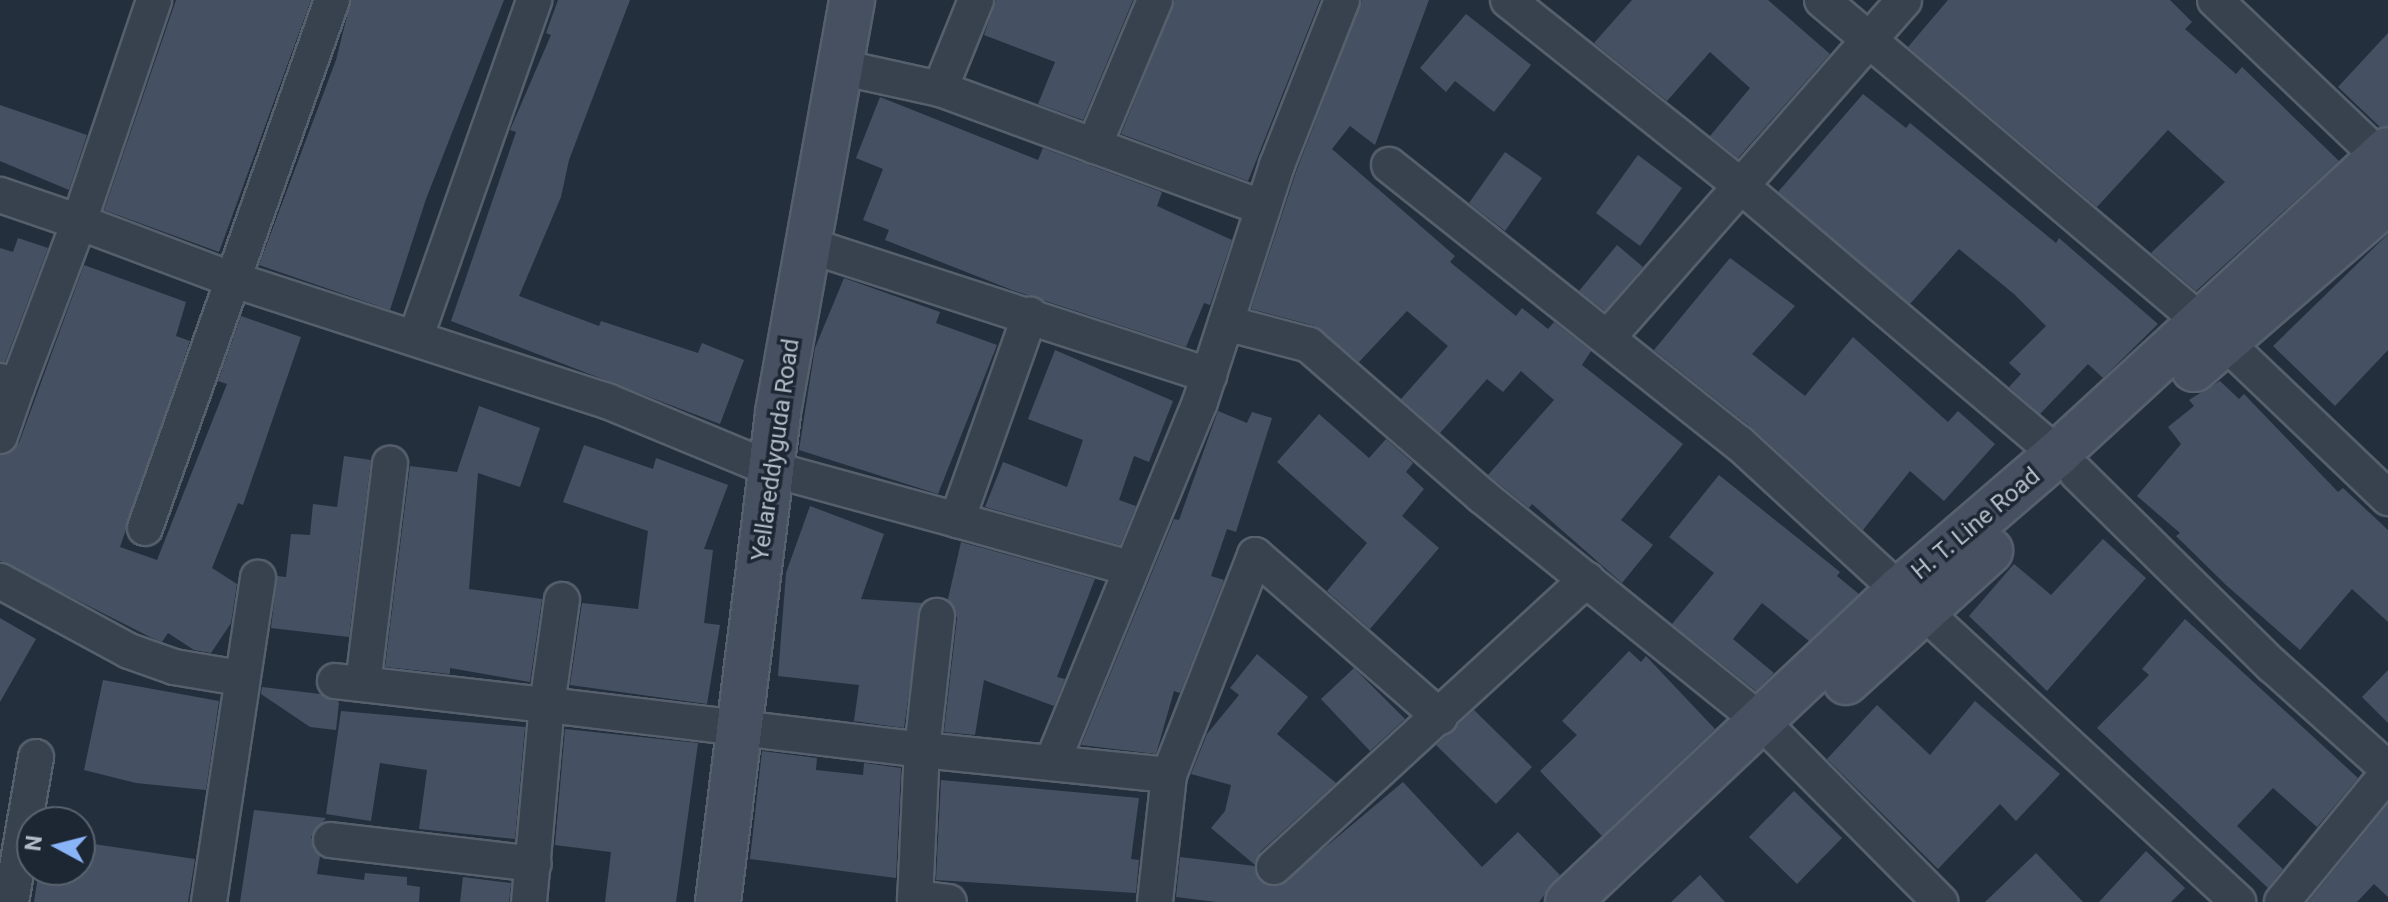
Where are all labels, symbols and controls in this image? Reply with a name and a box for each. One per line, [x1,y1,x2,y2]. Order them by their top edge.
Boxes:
street label: Yellareddyguda Road [746,337,806,563]
street label: H. T. Line Road [1906,462,2046,586]
north arrow [16,806,96,886]
text: N [20,834,47,852]

